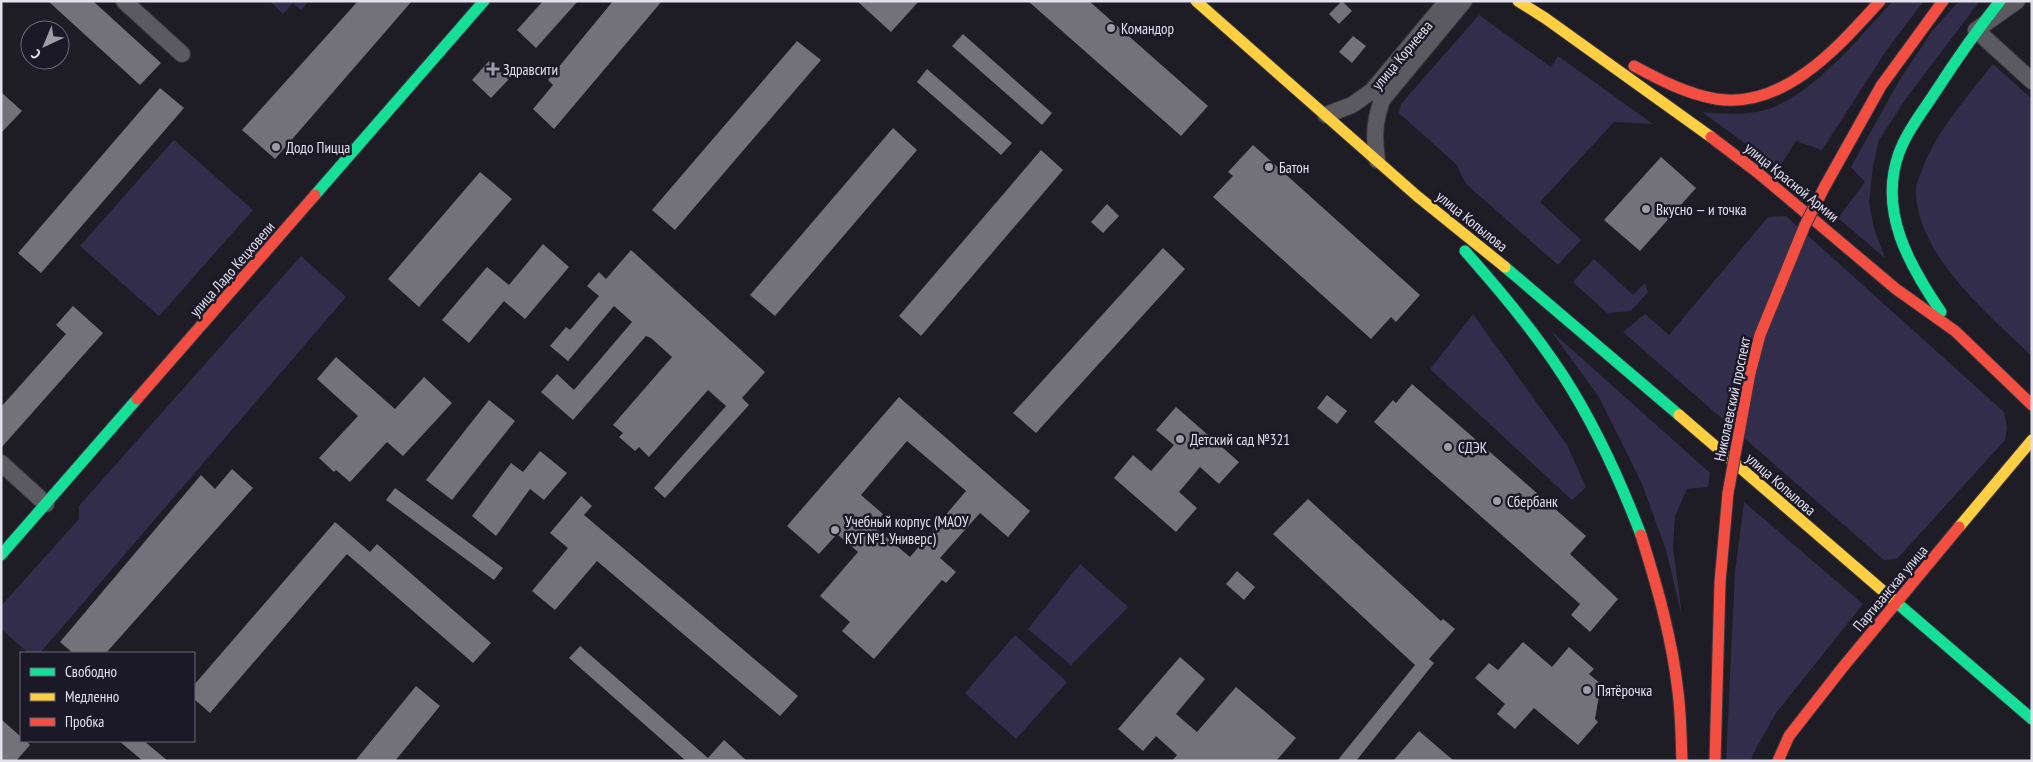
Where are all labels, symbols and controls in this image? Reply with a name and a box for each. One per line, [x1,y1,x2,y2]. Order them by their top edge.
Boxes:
street label: улица Корнеева [1368,17,1436,93]
place label: Командор [1121,19,1174,38]
north arrow [20,20,70,70]
marker: Командор [1105,22,1117,34]
text: С [27,45,45,63]
place label: Здравсити [503,60,558,79]
marker: Здравсити [487,63,499,75]
place label: Додо Пицца [286,138,350,157]
street label: улица Красной Армии [1741,138,1843,226]
marker: Додо Пицца [270,141,282,153]
place label: Батон [1279,158,1309,177]
marker: Батон [1263,161,1275,173]
street label: улица Копылова [1433,186,1511,256]
place label: Вкусно — и точка [1656,200,1747,219]
marker: Вкусно — и точка [1640,203,1652,215]
street label: улица Ладо Кецховели [185,217,279,321]
street label: Николаевский проспект [1710,335,1755,463]
place label: Детский сад №321 [1190,430,1290,449]
marker: Детский сад №321 [1174,433,1186,445]
place label: СДЭК [1458,438,1488,457]
marker: СДЭК [1442,441,1454,453]
street label: улица Копылова [1742,449,1820,519]
place label: Сбербанк [1507,492,1558,511]
marker: Сбербанк [1491,495,1503,507]
place label: Учебный корпус (МАОУ КУГ №1 Универс) [845,512,969,548]
marker: Учебный корпус (МАОУ КУГ №1 Универс) [829,524,841,536]
street label: Партизанская улица [1849,541,1931,635]
legend [20,652,195,742]
text: Свободно [65,662,117,681]
place label: Пятёрочка [1597,681,1652,700]
marker: Пятёрочка [1581,684,1593,696]
text: Медленно [65,687,119,706]
text: Пробка [65,712,104,731]

